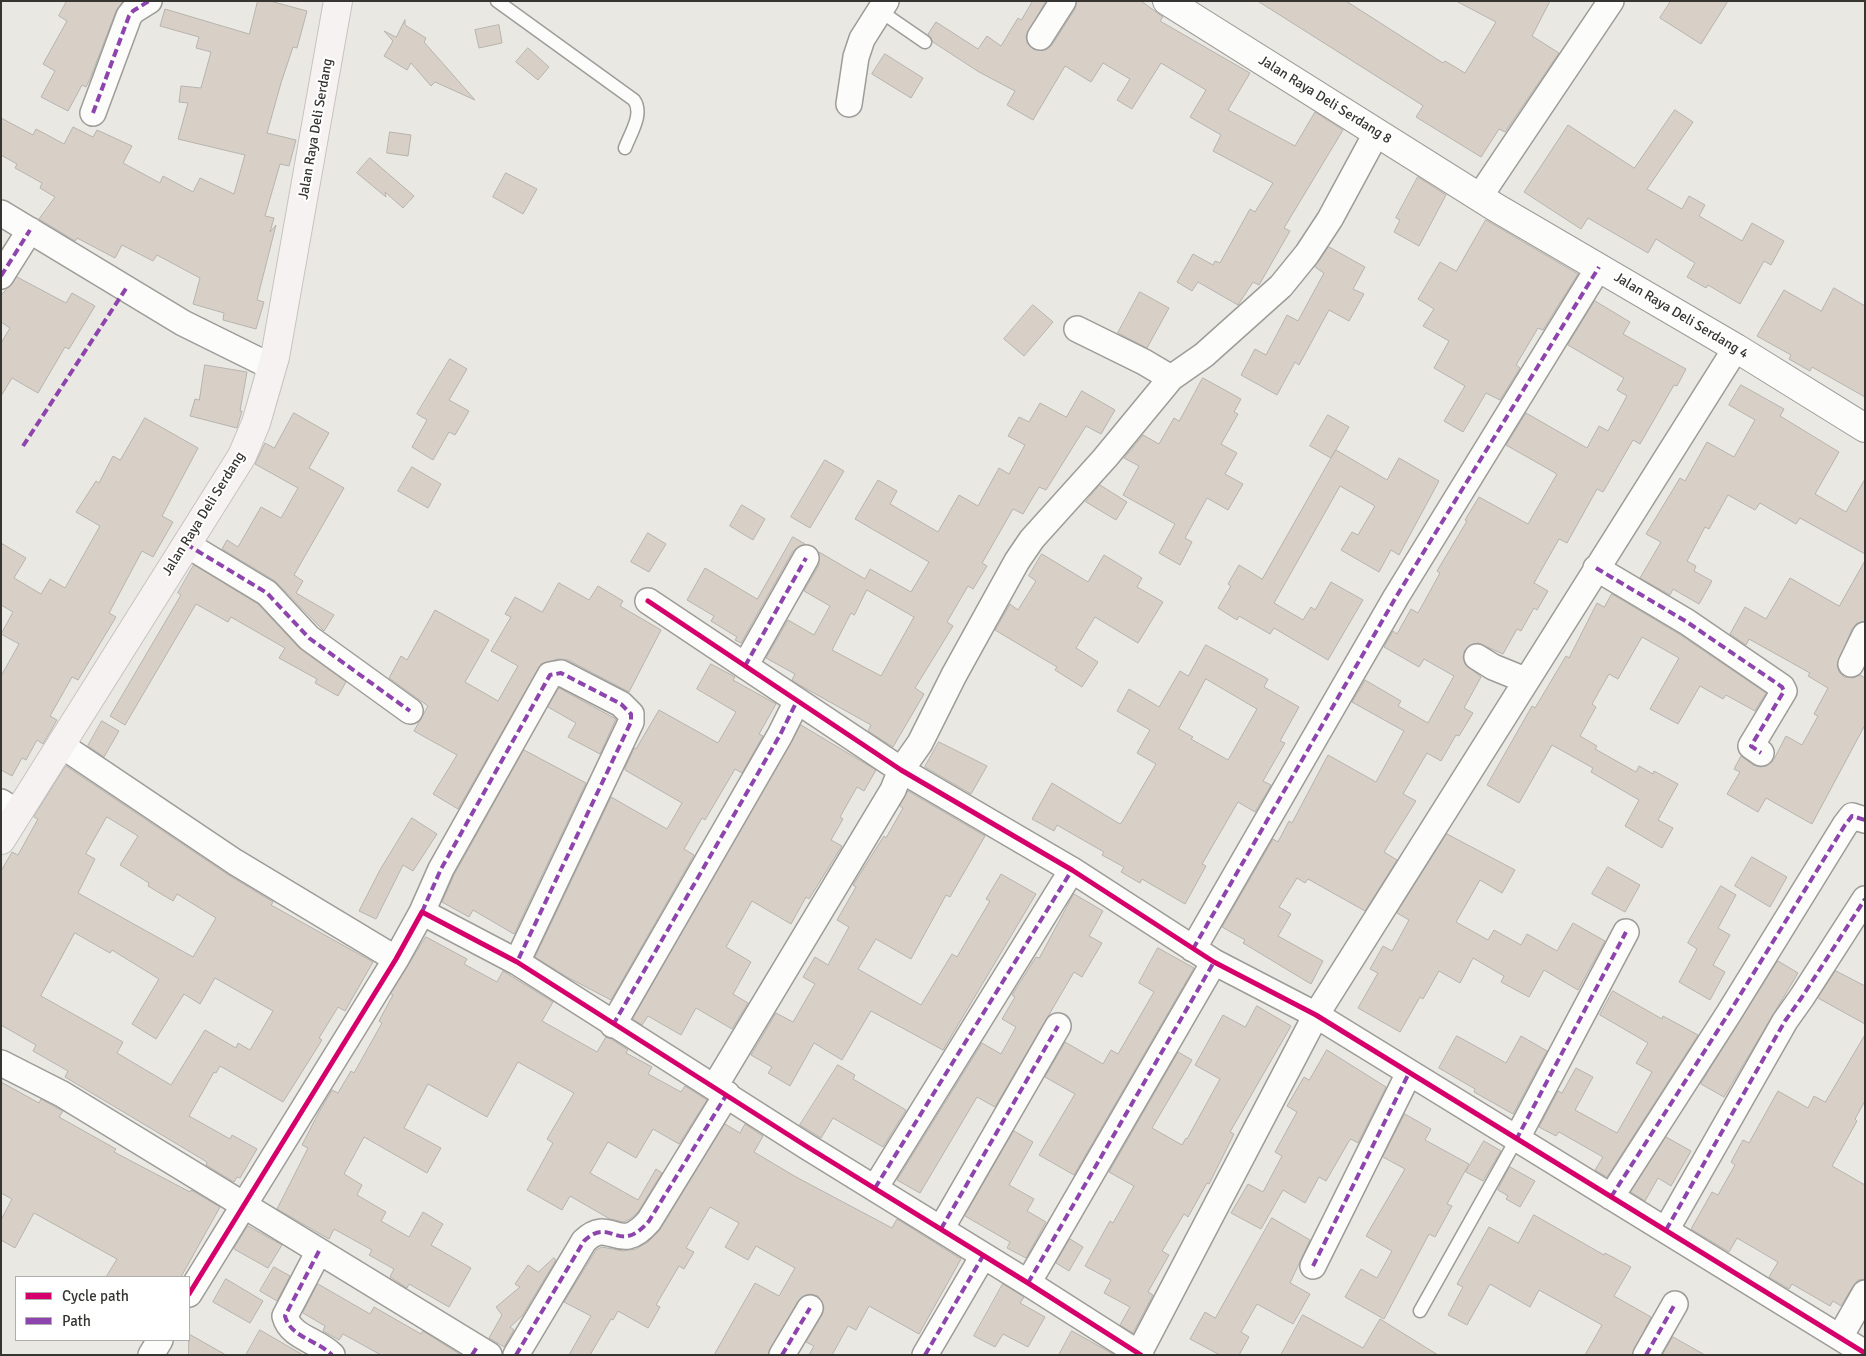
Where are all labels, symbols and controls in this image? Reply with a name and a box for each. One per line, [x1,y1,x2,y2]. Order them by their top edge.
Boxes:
street label: Jalan Raya Deli Serdang 8 [1255,52,1395,148]
street label: Jalan Raya Deli Serdang [295,57,337,201]
street label: Jalan Raya Deli Serdang 4 [1611,269,1751,363]
street label: Jalan Raya Deli Serdang [159,449,249,579]
legend [15,1276,190,1341]
text: Cycle path [62,1287,129,1305]
text: Path [62,1312,91,1330]

